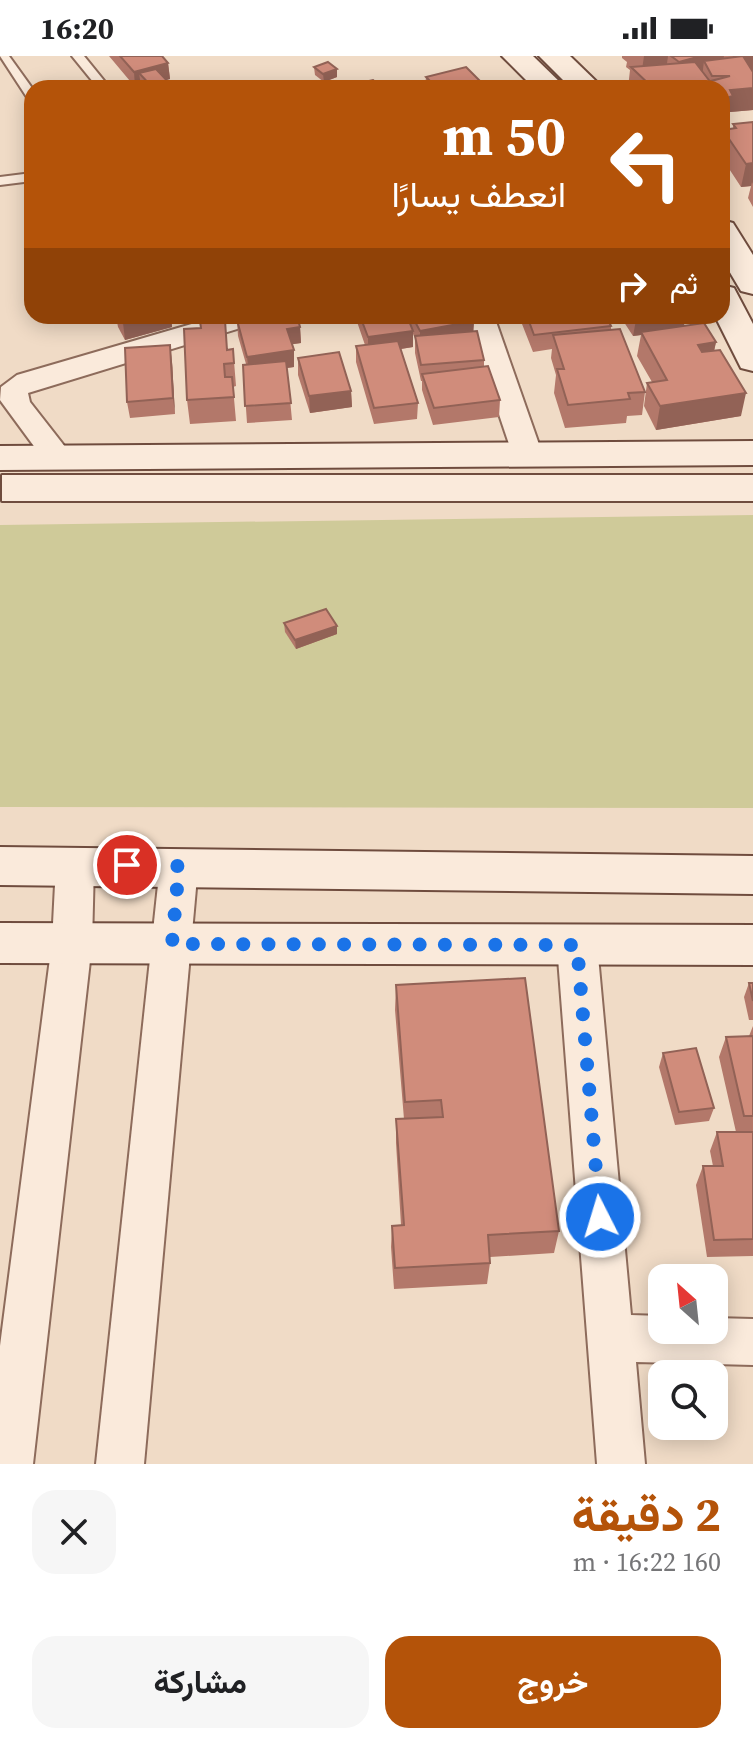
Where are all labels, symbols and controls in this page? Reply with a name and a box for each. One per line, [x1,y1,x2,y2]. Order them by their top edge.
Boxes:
text: 16:20 [40,8,114,49]
text: 50 m [443,97,566,174]
icon: left [594,112,698,216]
text: انعطف يسارًا [391,170,566,219]
text: ثم [670,263,698,304]
icon: right [610,264,654,308]
pin [93,831,161,899]
icon: arrive [105,843,149,887]
position arrow [558,1175,642,1259]
north arrow [648,1264,728,1344]
map controls [648,1264,728,1440]
button: search [648,1360,728,1440]
text: 2 دقيقة [572,1481,721,1547]
button: close [32,1490,116,1574]
text: 160 m · 16:22 [573,1544,721,1580]
button: مشاركة [32,1636,369,1728]
button: خروج [385,1636,721,1728]

